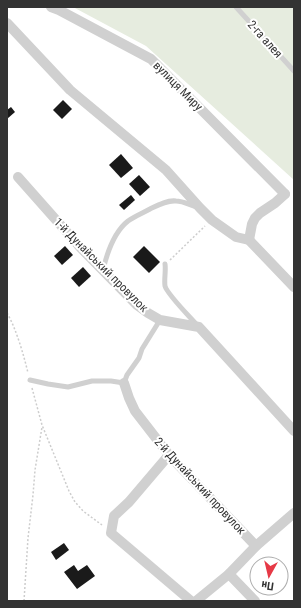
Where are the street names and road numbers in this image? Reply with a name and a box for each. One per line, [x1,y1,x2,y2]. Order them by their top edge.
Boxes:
street label: 2-га алея [245,18,285,60]
street label: вулиця Миру [150,58,206,114]
street label: 1-й Дунайський провулок [51,215,151,315]
street label: 2-й Дунайський провулок [151,435,249,538]

